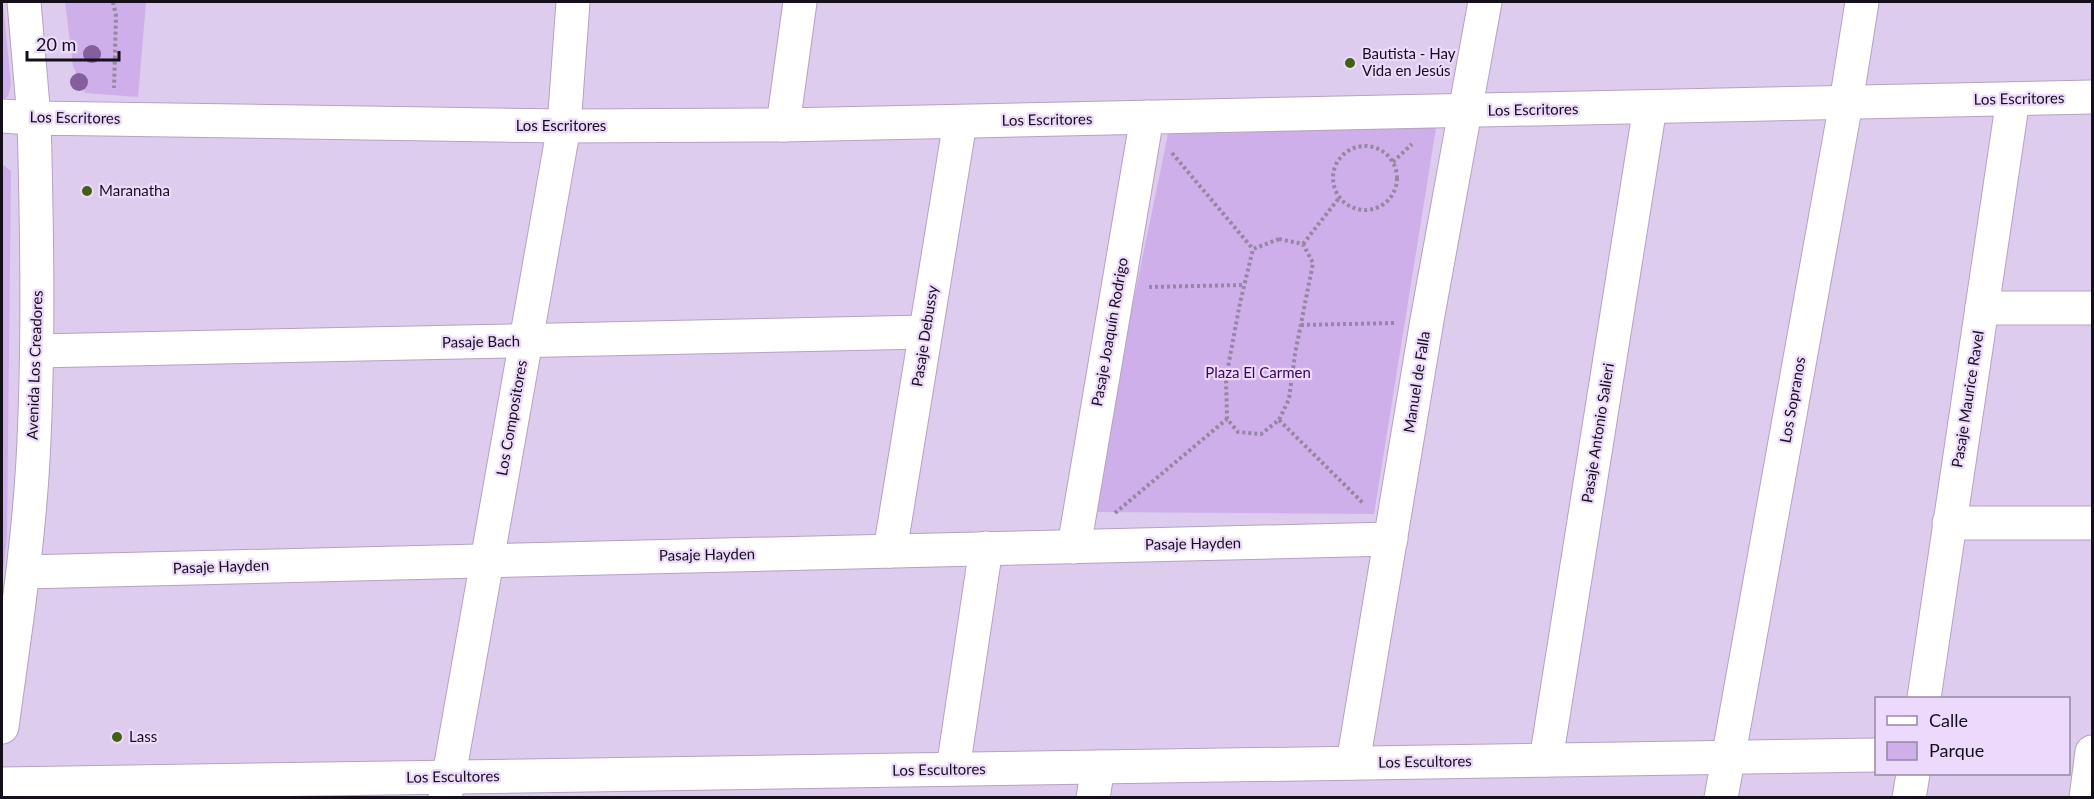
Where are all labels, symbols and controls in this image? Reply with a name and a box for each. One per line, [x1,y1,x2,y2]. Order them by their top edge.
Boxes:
scale bar [27,24,118,62]
text: 20 m [36,33,76,55]
place label: Bautista - Hay Vida en Jesús [1362,44,1456,79]
marker: Bautista - Hay Vida en Jesús [1343,56,1357,70]
street label: Los Escritores [1973,88,2064,108]
street label: Los Escritores [1487,99,1578,119]
street label: Los Escritores [30,107,121,127]
street label: Los Escritores [1001,109,1092,129]
street label: Los Escritores [516,116,606,134]
place label: Maranatha [99,181,170,199]
marker: Maranatha [80,184,94,198]
street label: Pasaje Joaquín Rodrigo [1087,256,1131,408]
street label: Pasaje Debussy [907,284,941,388]
street label: Avenida Los Creadores [22,290,46,440]
street label: Pasaje Maurice Ravel [1947,329,1987,469]
street label: Manuel de Falla [1399,330,1433,434]
street label: Pasaje Bach [442,331,520,351]
street label: Los Sopranos [1776,355,1808,444]
street label: Los Compositores [492,359,530,477]
street label: Pasaje Antonio Salieri [1577,362,1617,504]
park label: Plaza El Carmen [1205,363,1311,381]
street label: Pasaje Hayden [1145,533,1241,553]
street label: Pasaje Hayden [659,544,755,564]
street label: Pasaje Hayden [173,555,269,577]
legend [1875,697,2070,775]
text: Calle [1929,709,1968,731]
place label: Lass [129,727,157,745]
marker: Lass [110,730,124,744]
text: Parque [1929,739,1984,761]
street label: Los Escultores [1378,751,1472,771]
street label: Los Escultores [892,759,986,779]
street label: Los Escultores [406,766,500,786]

